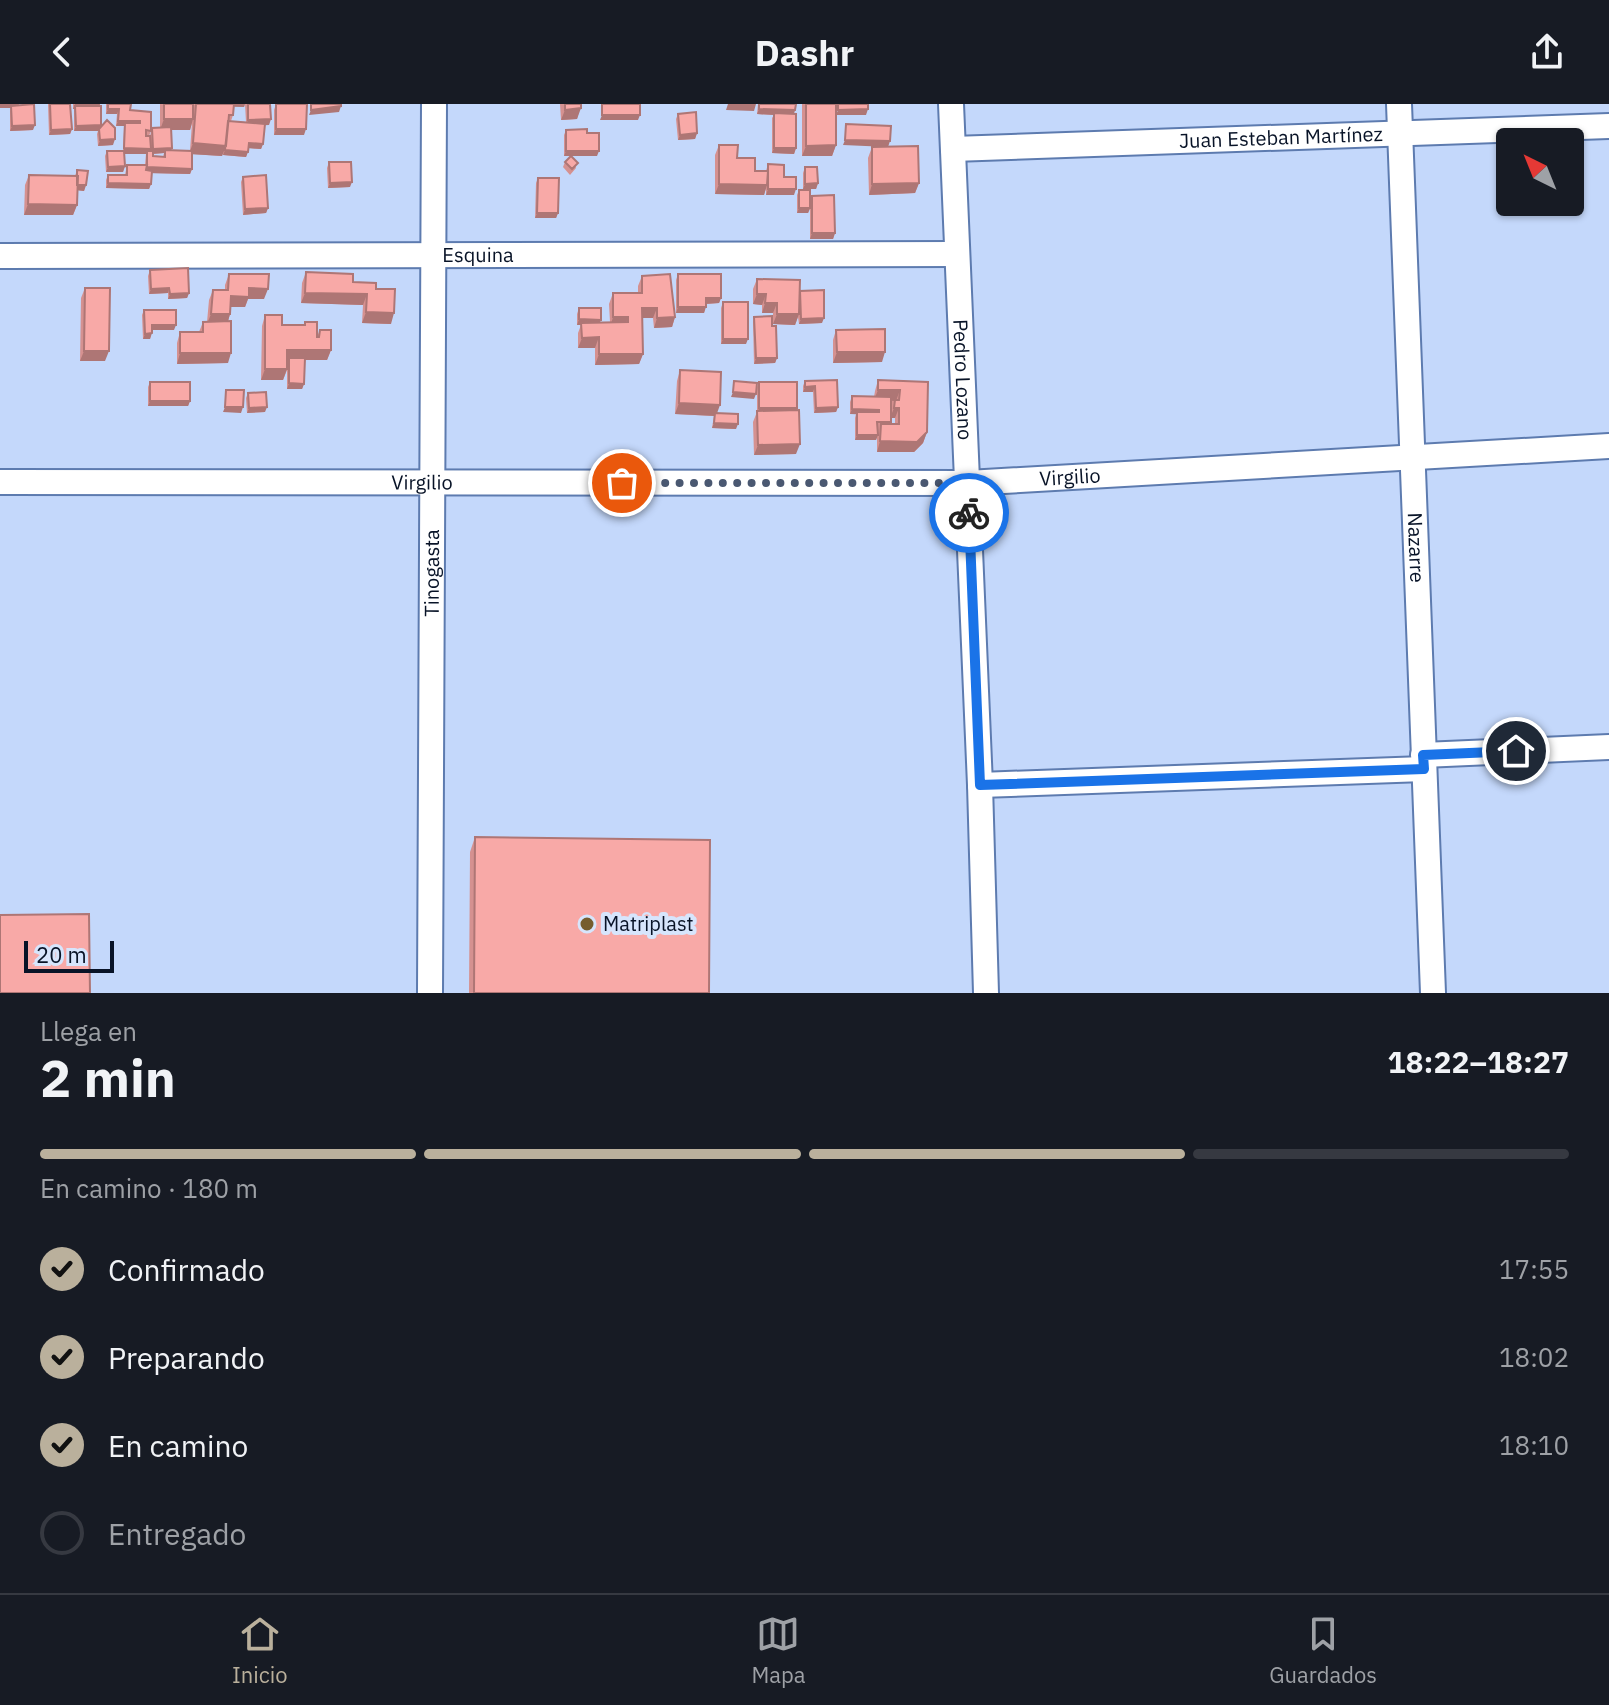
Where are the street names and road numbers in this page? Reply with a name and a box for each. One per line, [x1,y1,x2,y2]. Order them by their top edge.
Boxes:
street label: Juan Esteban Martínez [1178,120,1383,154]
street label: Esquina [442,241,514,268]
street label: Pedro Lozano [947,319,979,441]
street label: Virgilio [1038,461,1101,492]
street label: Virgilio [391,468,453,495]
street label: Nazarre [1402,512,1431,583]
street label: Tinogasta [418,529,445,617]

